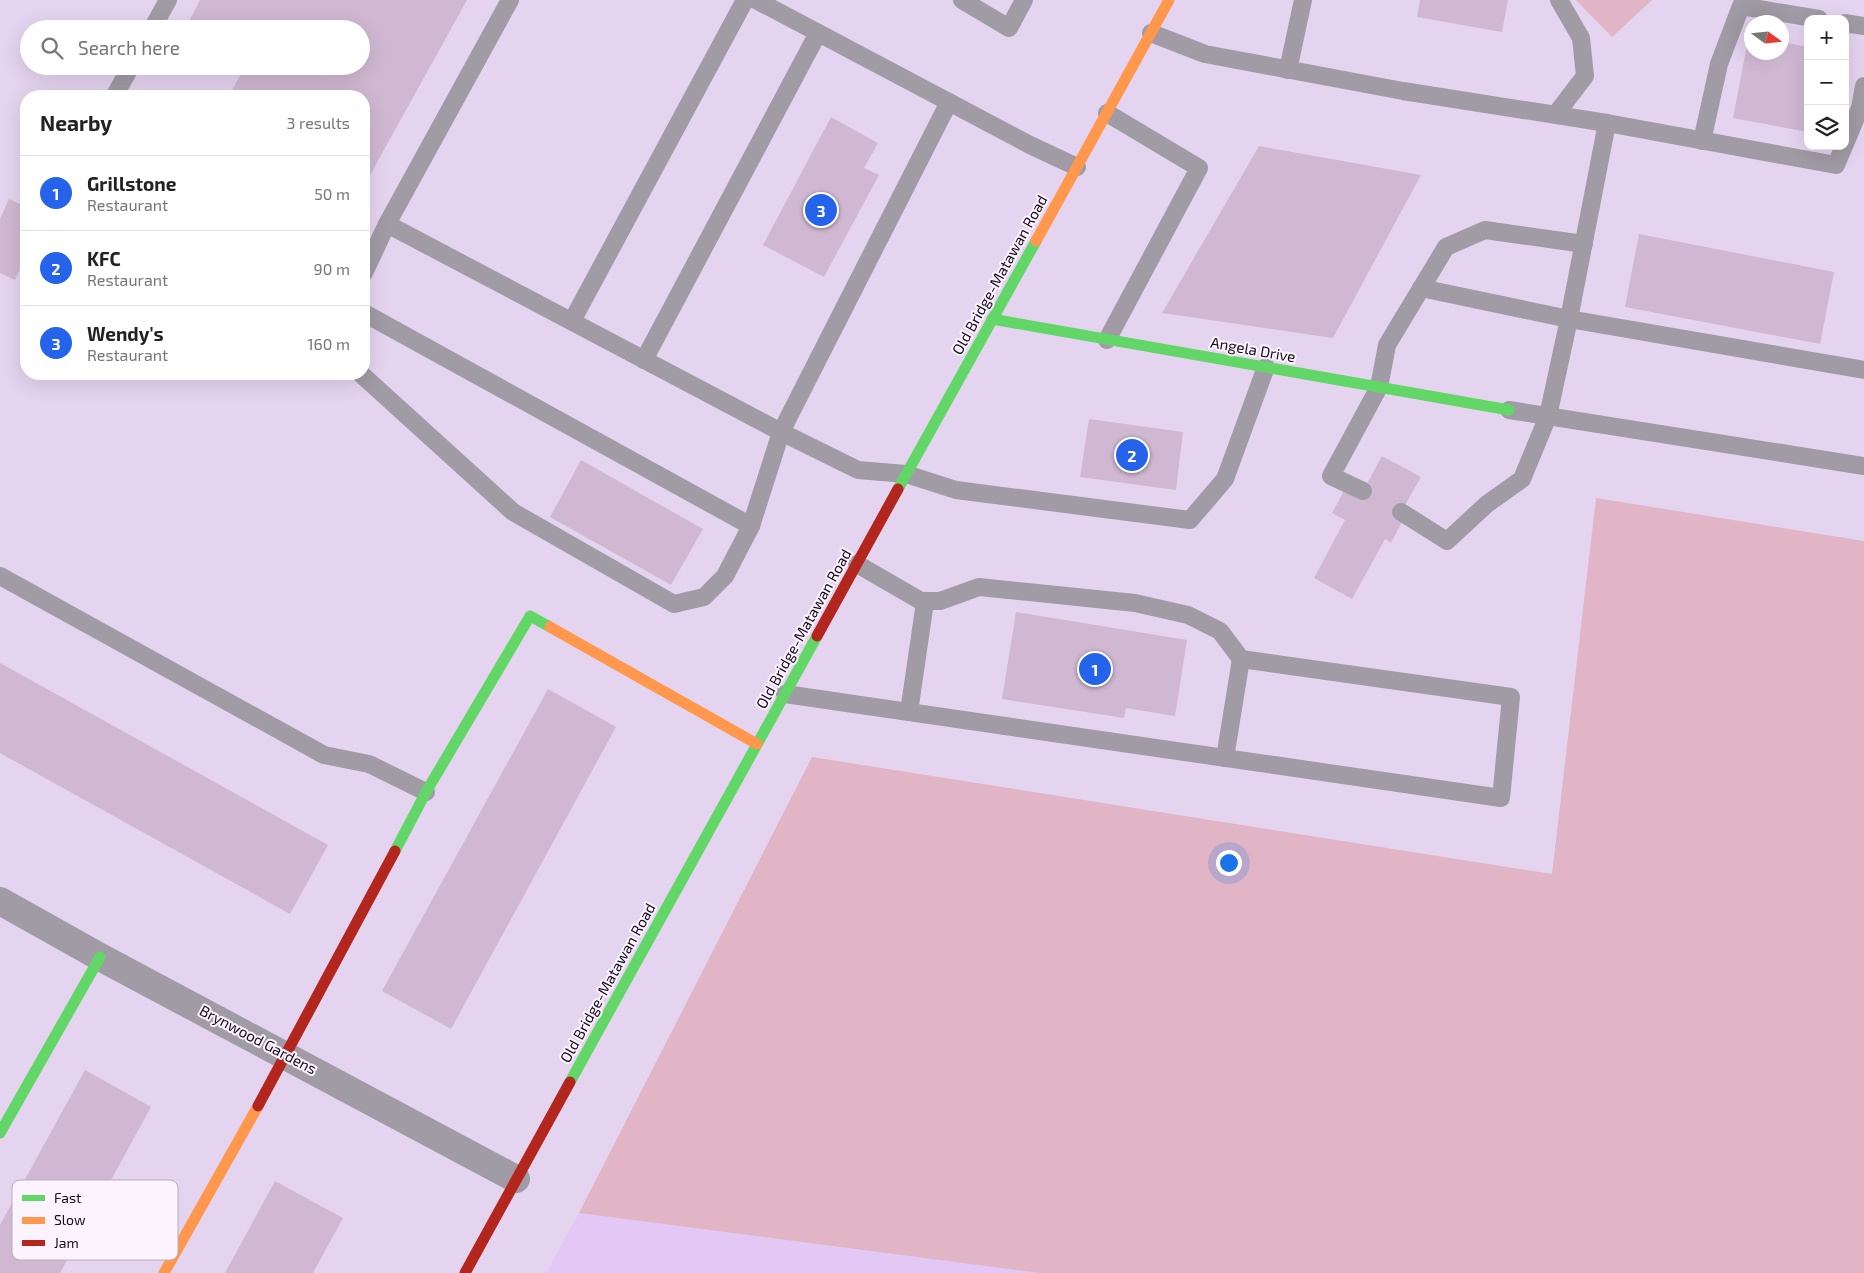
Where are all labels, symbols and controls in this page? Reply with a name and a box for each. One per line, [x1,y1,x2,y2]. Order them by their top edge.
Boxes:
north arrow [1744,15,1789,60]
map controls [1804,15,1849,150]
button: + [1804,15,1849,60]
search box [20,20,370,75]
icon: search [38,34,66,62]
text: Search here [78,36,180,59]
button: − [1804,60,1849,105]
button: layers [1804,105,1849,150]
text: Nearby [40,110,112,135]
text: 3 results [287,113,350,132]
text: Grillstone [87,172,176,195]
text: 1 [53,184,59,203]
text: 50 m [314,184,350,203]
pin: 3 [805,191,837,229]
street label: Old Bridge-Matawan Road [948,192,1051,357]
text: Restaurant [87,195,168,214]
text: KFC [87,247,121,270]
text: 2 [51,259,61,278]
text: 90 m [314,259,350,278]
text: Restaurant [87,270,168,289]
text: Wendy's [87,322,164,345]
street label: Angela Drive [1209,333,1297,365]
text: 3 [51,334,61,353]
text: 160 m [307,334,350,353]
text: Restaurant [87,345,168,364]
pin: 2 [1116,436,1148,474]
street label: Old Bridge-Matawan Road [752,546,855,711]
pin: 1 [1079,650,1111,688]
your location [1216,850,1242,876]
street label: Old Bridge-Matawan Road [556,900,659,1065]
street label: Brynwood Gardens [197,1001,320,1078]
legend [12,1180,178,1260]
text: Fast [54,1189,81,1206]
text: Slow [54,1211,86,1228]
text: Jam [54,1234,79,1251]

